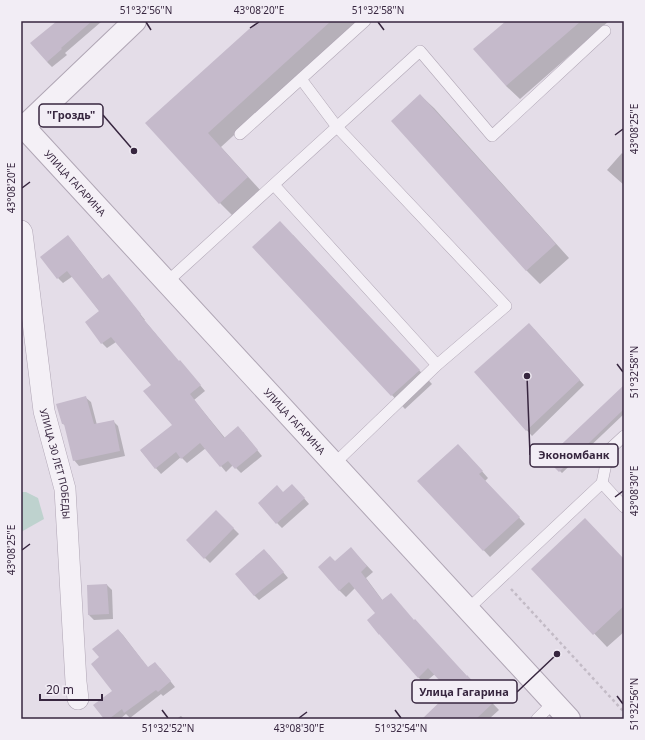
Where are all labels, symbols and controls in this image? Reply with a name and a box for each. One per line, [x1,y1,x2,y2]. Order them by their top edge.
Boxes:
text: 51°32'56"N [120,3,172,17]
text: 43°08'20"E [234,3,284,17]
text: 51°32'58"N [352,3,404,17]
callout: "Гроздь" [39,104,103,127]
text: 43°08'25"E [627,104,641,154]
text: "Гроздь" [47,107,95,122]
street label: УЛИЦА ГАГАРИНА [41,147,110,219]
text: 43°08'20"E [4,163,18,213]
text: 51°32'58"N [627,346,641,398]
street label: УЛИЦА ГАГАРИНА [261,385,329,458]
street label: УЛИЦА 30 ЛЕТ ПОБЕДЫ [37,407,74,520]
callout: Экономбанк [530,444,618,467]
text: Экономбанк [538,447,610,462]
text: 43°08'30"E [627,466,641,516]
text: 43°08'25"E [4,525,18,575]
scale bar [40,676,102,702]
text: 51°32'56"N [627,678,641,730]
callout: Улица Гагарина [412,680,517,703]
text: 20 m [46,681,74,698]
text: Улица Гагарина [419,684,509,699]
text: 51°32'52"N [142,721,194,735]
text: 43°08'30"E [274,721,324,735]
text: 51°32'54"N [375,721,427,735]

